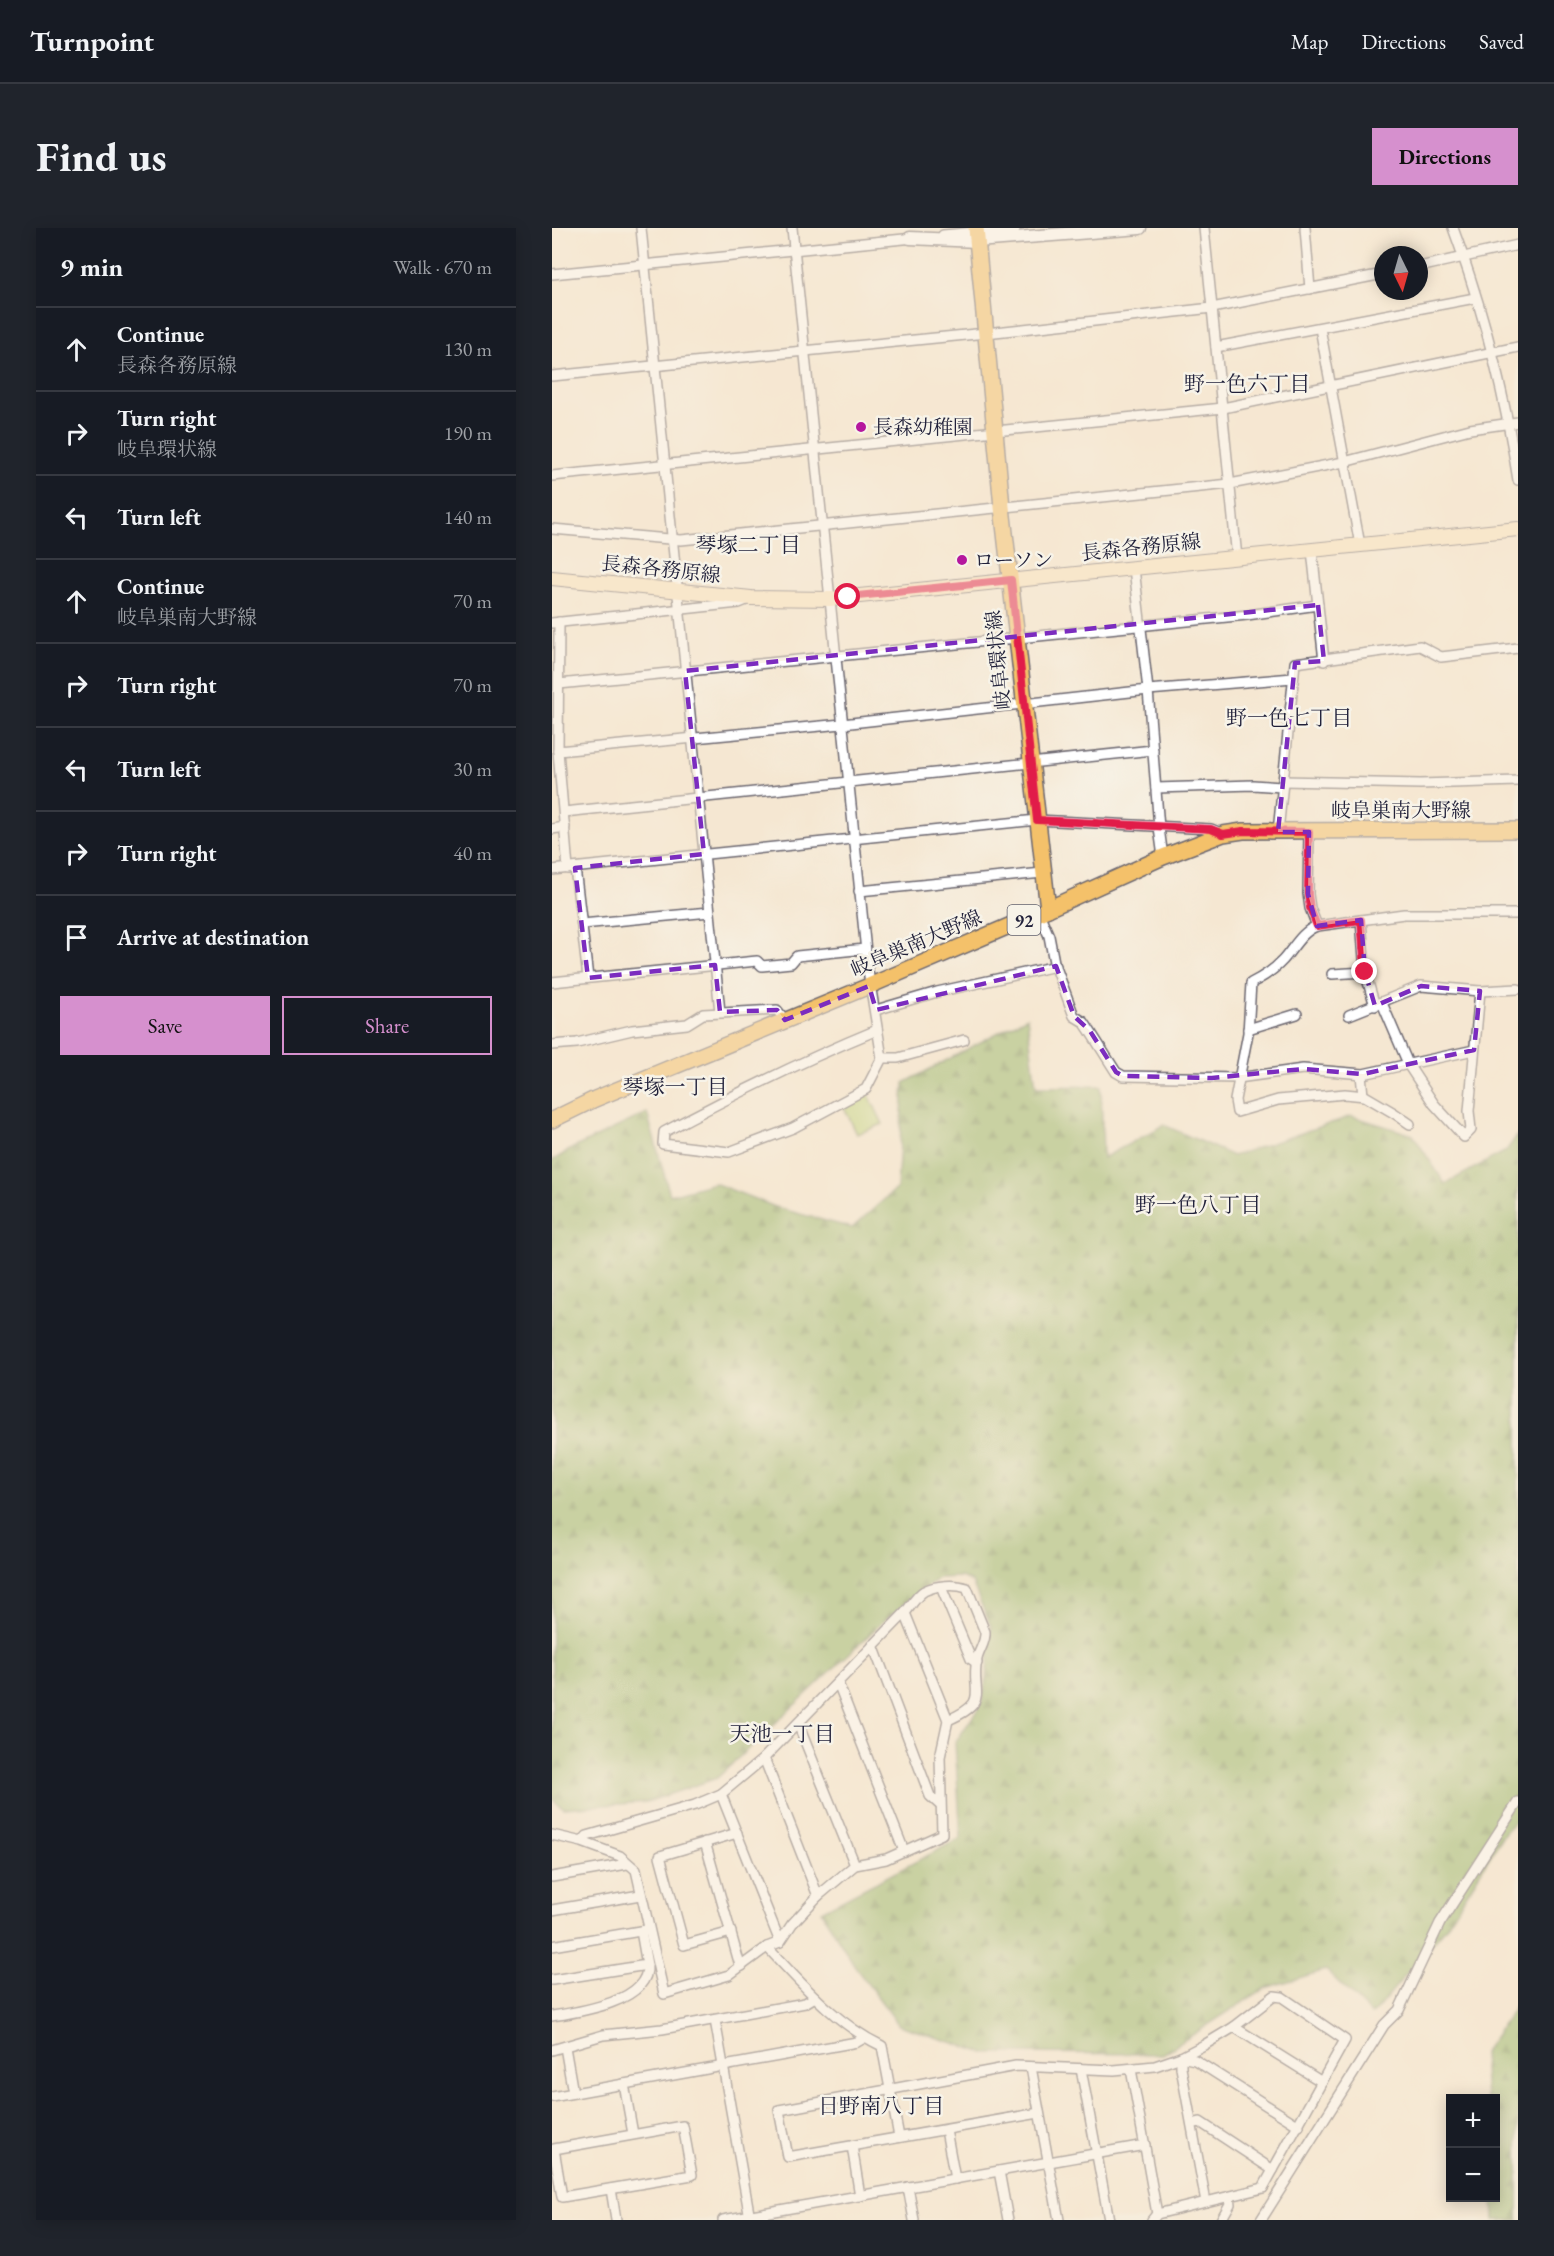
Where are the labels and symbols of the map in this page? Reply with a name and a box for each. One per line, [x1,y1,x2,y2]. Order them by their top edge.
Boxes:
north arrow [1374,246,1428,300]
district label: 野一色六丁目 [1184,370,1310,397]
place label: 長森幼稚園 [873,414,973,440]
marker: 長森幼稚園 [854,420,868,434]
street label: 長森各務原線 [1080,528,1202,566]
district label: 琴塚二丁目 [696,531,801,558]
place label: ローソン [974,547,1053,573]
street label: 長森各務原線 [600,550,722,588]
marker: ローソン [955,553,969,567]
route start [834,583,860,609]
street label: 岐阜環状線 [980,609,1016,711]
district label: 野一色七丁目 [1226,704,1352,731]
street label: 岐阜巣南大野線 [1331,797,1471,823]
street label: 岐阜巣南大野線 [846,904,986,982]
road number: 92 [1008,905,1040,935]
route end [1351,958,1377,984]
district label: 琴塚一丁目 [623,1073,728,1100]
district label: 野一色八丁目 [1135,1191,1261,1218]
district label: 天池一丁目 [730,1720,835,1747]
district label: 日野南八丁目 [818,2092,944,2119]

